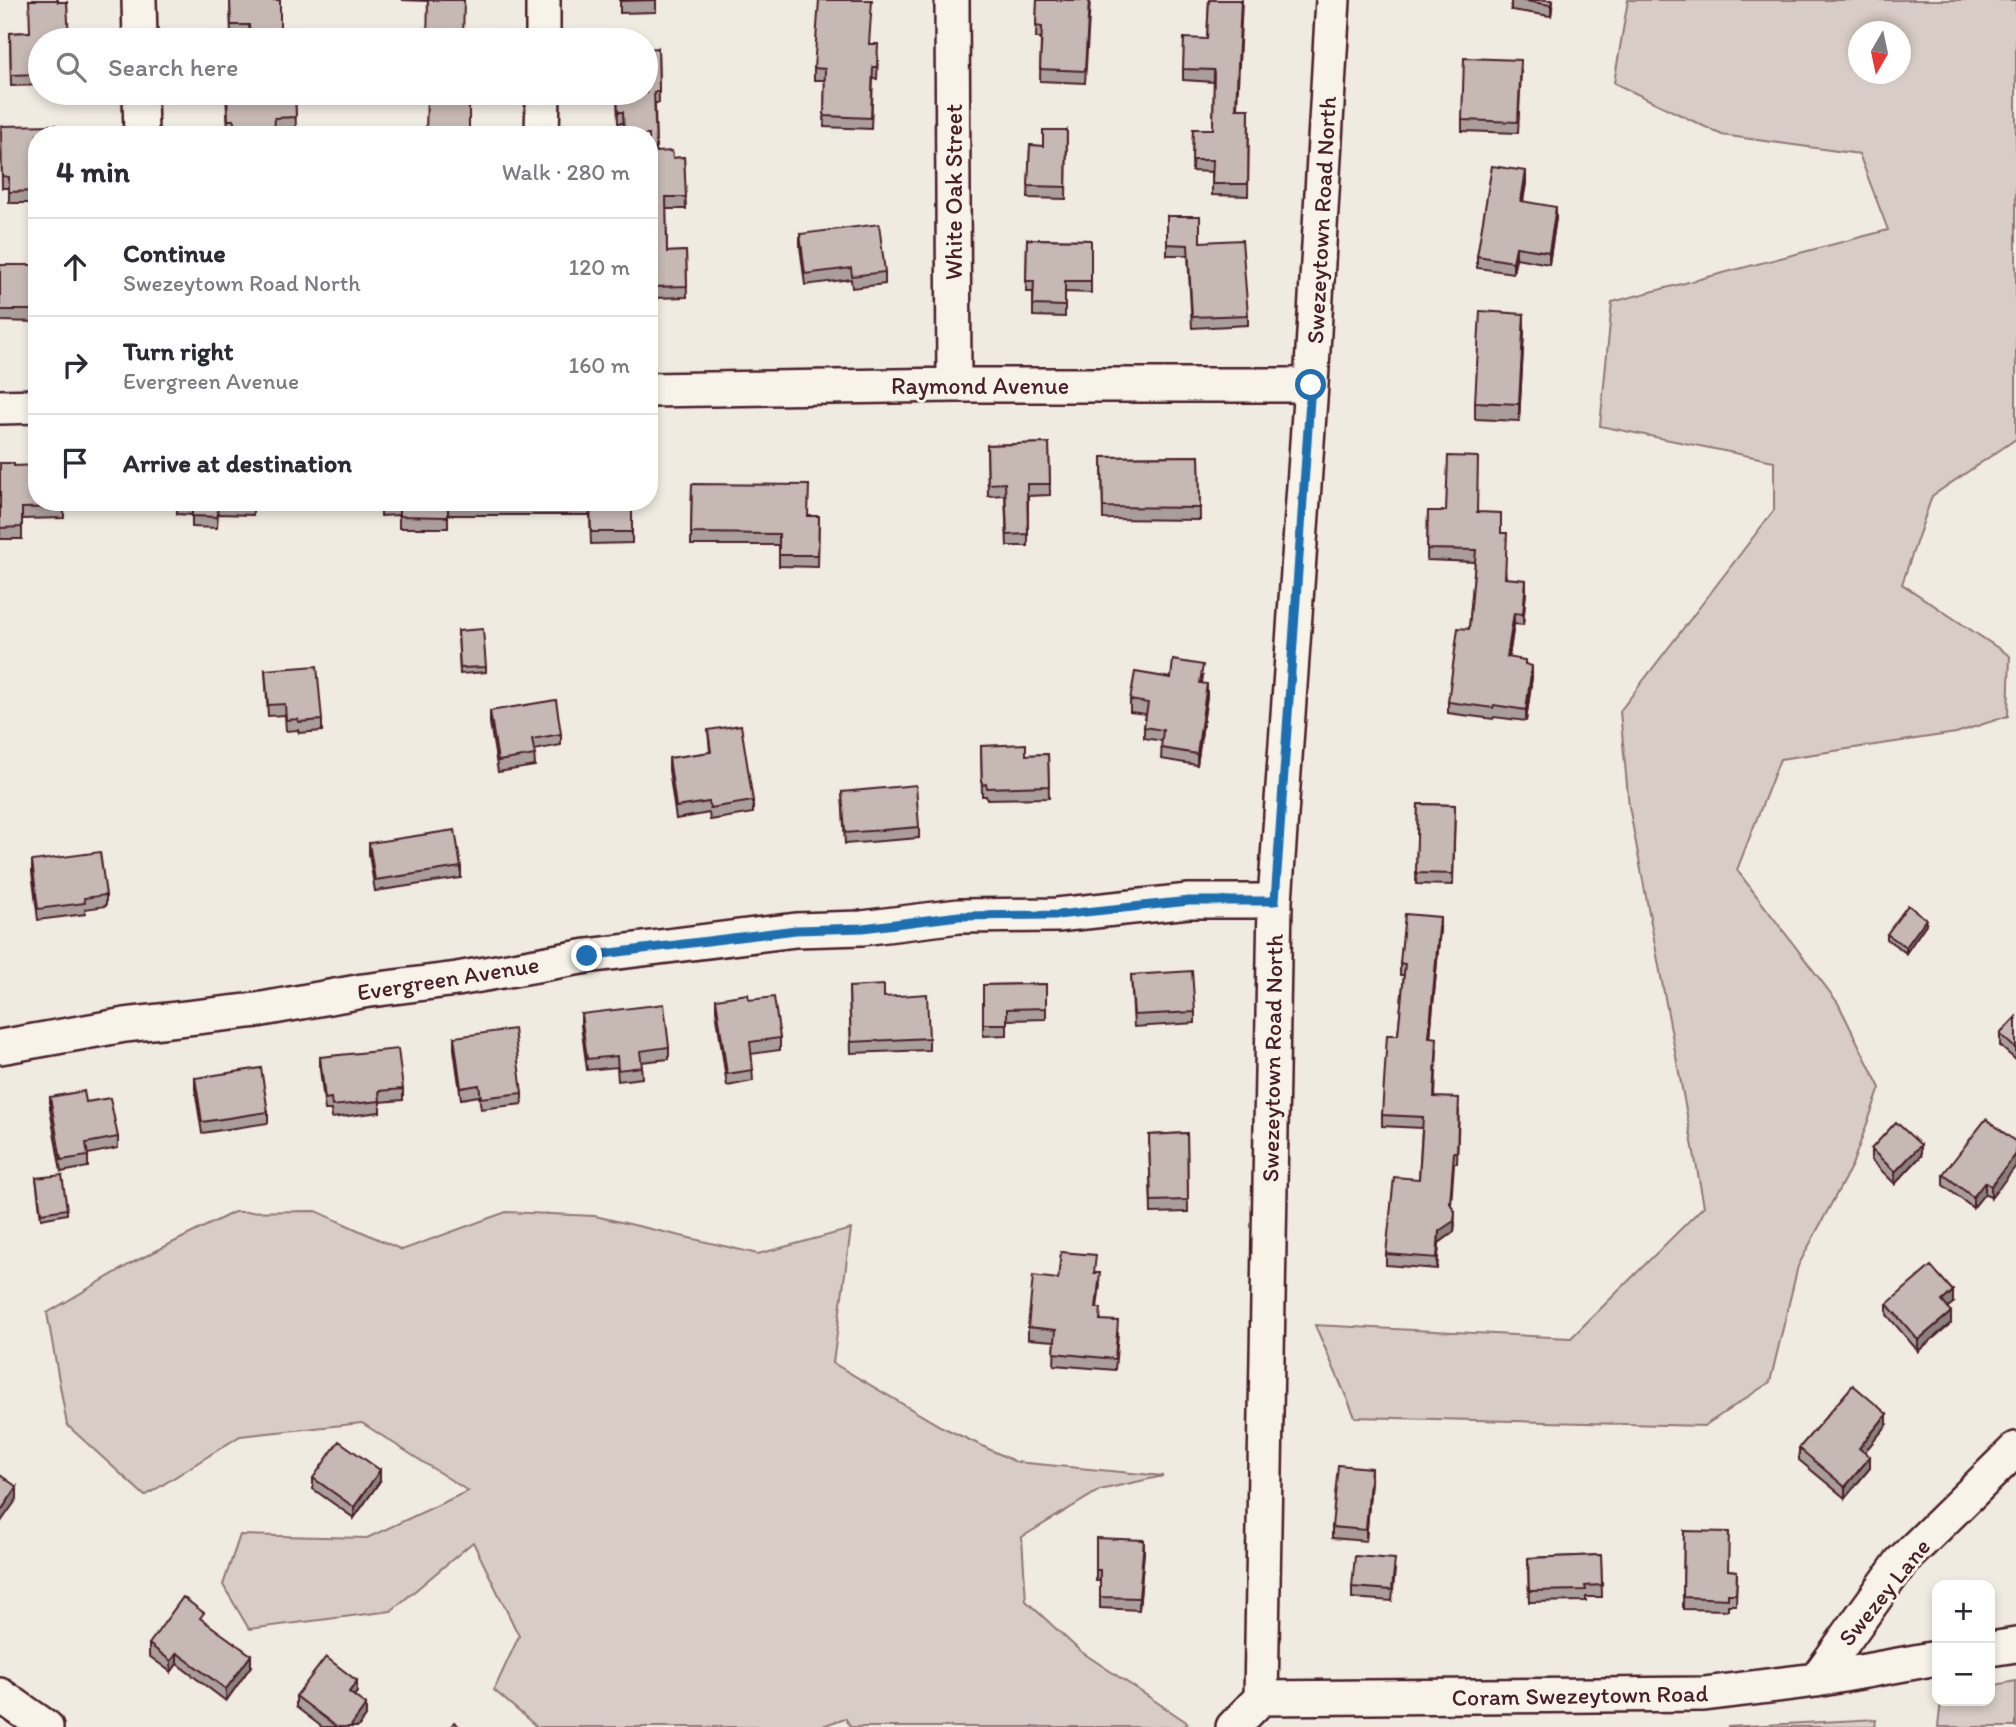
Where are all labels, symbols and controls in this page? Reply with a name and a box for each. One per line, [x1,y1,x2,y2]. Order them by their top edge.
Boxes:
north arrow [1848,21,1911,84]
search box [28,28,658,105]
icon: search [52,48,90,86]
text: Search here [108,51,238,83]
street label: Swezeytown Road North [1300,95,1342,345]
street label: White Oak Street [939,104,968,280]
text: 4 min [56,153,130,190]
text: Walk · 280 m [502,158,630,186]
text: Continue [123,237,226,269]
icon: ahead [56,248,94,286]
text: 120 m [569,253,630,281]
text: Swezeytown Road North [123,269,361,297]
text: Turn right [123,335,234,367]
icon: right [56,346,94,384]
text: 160 m [568,351,630,379]
text: Evergreen Avenue [123,367,299,395]
route start [1295,369,1326,400]
street label: Raymond Avenue [891,371,1069,400]
icon: arrive [56,444,94,482]
text: Arrive at destination [123,447,352,479]
street label: Swezeytown Road North [1255,934,1289,1182]
route end [571,940,602,971]
street label: Evergreen Avenue [355,949,541,1007]
street label: Swezey Lane [1832,1532,1936,1652]
map controls [1932,1580,1995,1706]
button: + [1932,1580,1995,1643]
button: − [1932,1643,1995,1706]
street label: Coram Swezeytown Road [1451,1678,1709,1712]

